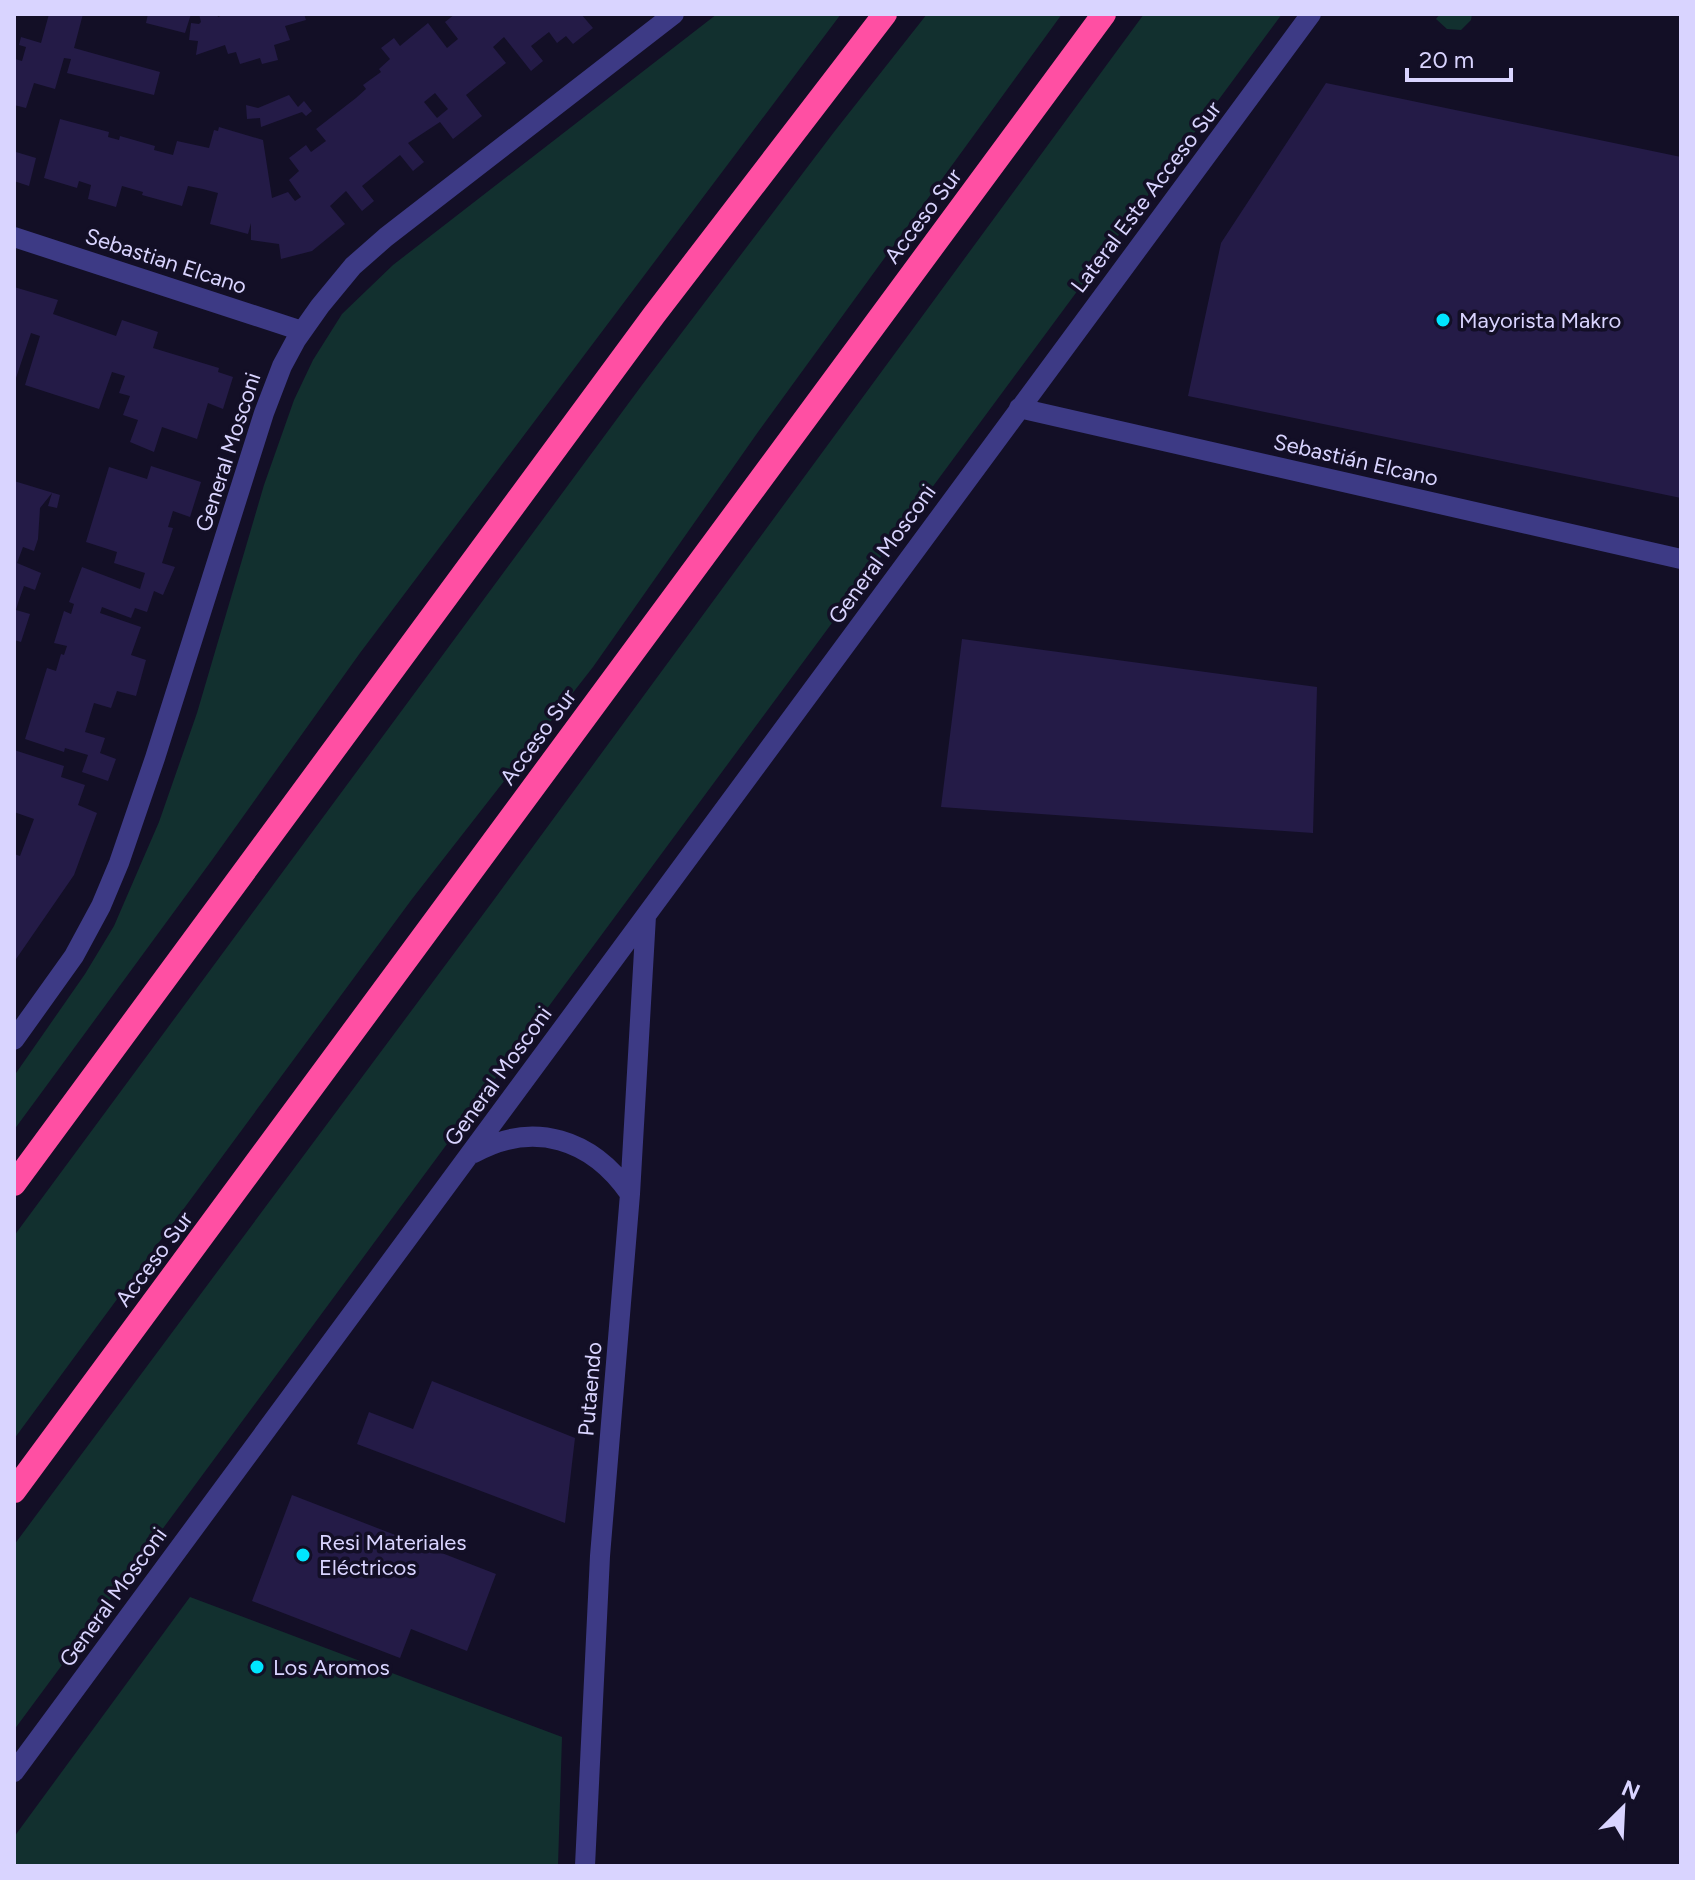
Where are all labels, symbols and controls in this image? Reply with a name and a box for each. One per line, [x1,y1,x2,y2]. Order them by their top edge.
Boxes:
scale bar [1407,32,1511,82]
text: 20 m [1419,45,1474,74]
street label: Lateral Este Acceso Sur [1065,95,1227,298]
street label: Acceso Sur [878,163,968,269]
street label: Sebastian Elcano [82,222,250,300]
place label: Mayorista Makro [1459,307,1621,334]
marker: Mayorista Makro [1434,311,1452,329]
street label: General Mosconi [190,369,266,535]
street label: Sebastián Elcano [1271,428,1441,492]
street label: General Mosconi [822,479,942,629]
street label: Acceso Sur [494,683,582,790]
street label: General Mosconi [438,1001,558,1151]
street label: Acceso Sur [109,1206,199,1312]
street label: Putaendo [572,1341,608,1437]
street label: General Mosconi [53,1522,173,1672]
place label: Resi Materiales Eléctricos [319,1529,467,1581]
marker: Resi Materiales Eléctricos [294,1546,312,1564]
place label: Los Aromos [273,1654,390,1681]
marker: Los Aromos [248,1658,266,1676]
north arrow [1583,1768,1663,1848]
text: N [1618,1774,1644,1806]

